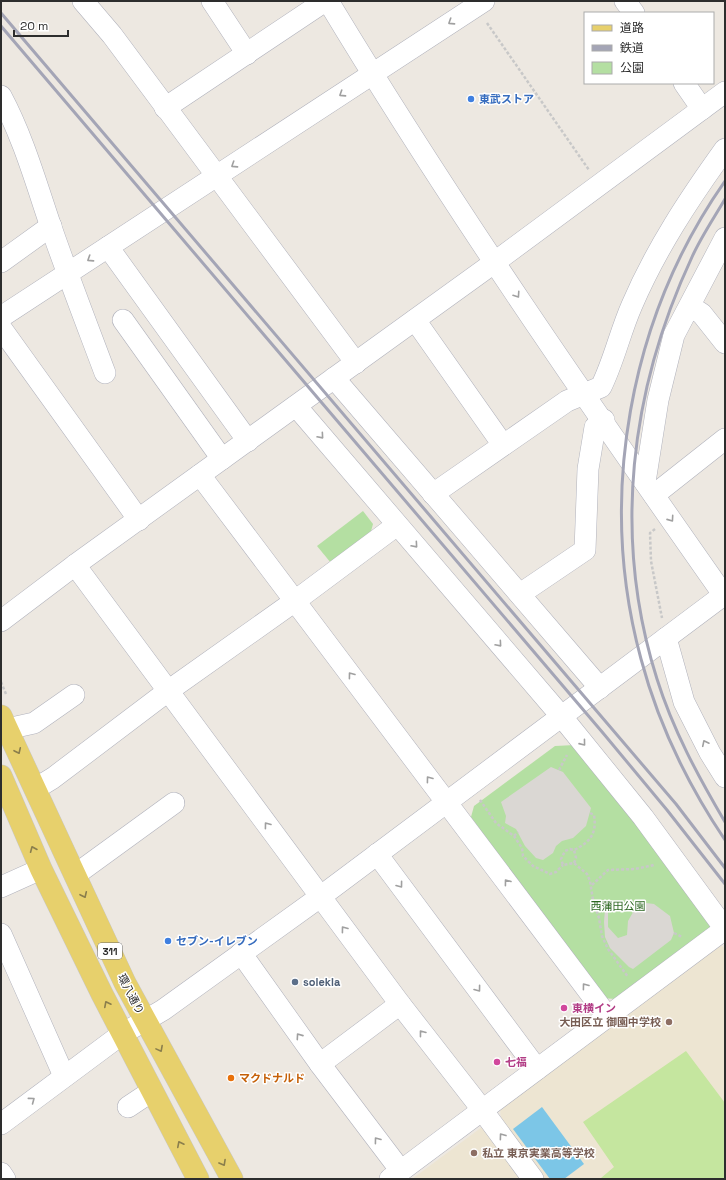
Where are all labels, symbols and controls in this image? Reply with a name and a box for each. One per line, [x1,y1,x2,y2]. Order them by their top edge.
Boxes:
scale bar [14,12,68,38]
legend [584,12,714,84]
text: 20 m [20,18,48,34]
one-way arrow [448,18,455,25]
text: 道路 [620,20,644,36]
text: 鉄道 [620,40,644,56]
text: 公園 [620,60,644,76]
one-way arrow [340,89,347,96]
place label: 東武ストア [479,92,534,106]
marker: 東武ストア [466,94,476,104]
one-way arrow [231,160,238,168]
one-way arrow [87,254,94,262]
one-way arrow [512,290,519,297]
one-way arrow [317,431,324,439]
one-way arrow [666,515,674,522]
one-way arrow [410,541,417,548]
one-way arrow [495,639,502,647]
one-way arrow [348,672,355,679]
one-way arrow [579,739,586,746]
one-way arrow [702,740,710,748]
one-way arrow [13,747,21,755]
one-way arrow [426,776,433,783]
one-way arrow [265,822,272,829]
one-way arrow [30,846,38,854]
one-way arrow [504,880,511,887]
one-way arrow [395,881,402,888]
one-way arrow [79,890,87,898]
park label: 西蒲田公園 [591,899,646,913]
one-way arrow [342,927,349,934]
place label: セブン-イレブン [176,934,258,948]
marker: セブン-イレブン [163,936,173,946]
road number: 311 [98,943,122,959]
street label: 環八通り [115,971,147,1017]
place label: solekia [303,975,341,989]
marker: solekia [290,977,300,987]
one-way arrow [583,984,590,991]
one-way arrow [473,985,480,992]
one-way arrow [104,1001,112,1009]
place label: 東横イン [572,1001,616,1015]
marker: 東横イン [559,1003,569,1013]
place label: 大田区立 御園中学校 [559,1015,661,1029]
marker: 大田区立 御園中学校 [664,1017,674,1027]
one-way arrow [420,1031,427,1038]
one-way arrow [297,1033,304,1040]
one-way arrow [155,1045,162,1052]
place label: 七福 [505,1055,527,1069]
marker: 七福 [492,1057,502,1067]
place label: マクドナルド [239,1071,305,1085]
marker: マクドナルド [226,1073,236,1083]
one-way arrow [28,1098,35,1105]
one-way arrow [499,1134,506,1141]
one-way arrow [375,1137,382,1144]
one-way arrow [178,1141,185,1149]
place label: 私立 東京実業高等学校 [482,1146,595,1160]
marker: 私立 東京実業高等学校 [469,1148,479,1158]
one-way arrow [218,1159,225,1166]

